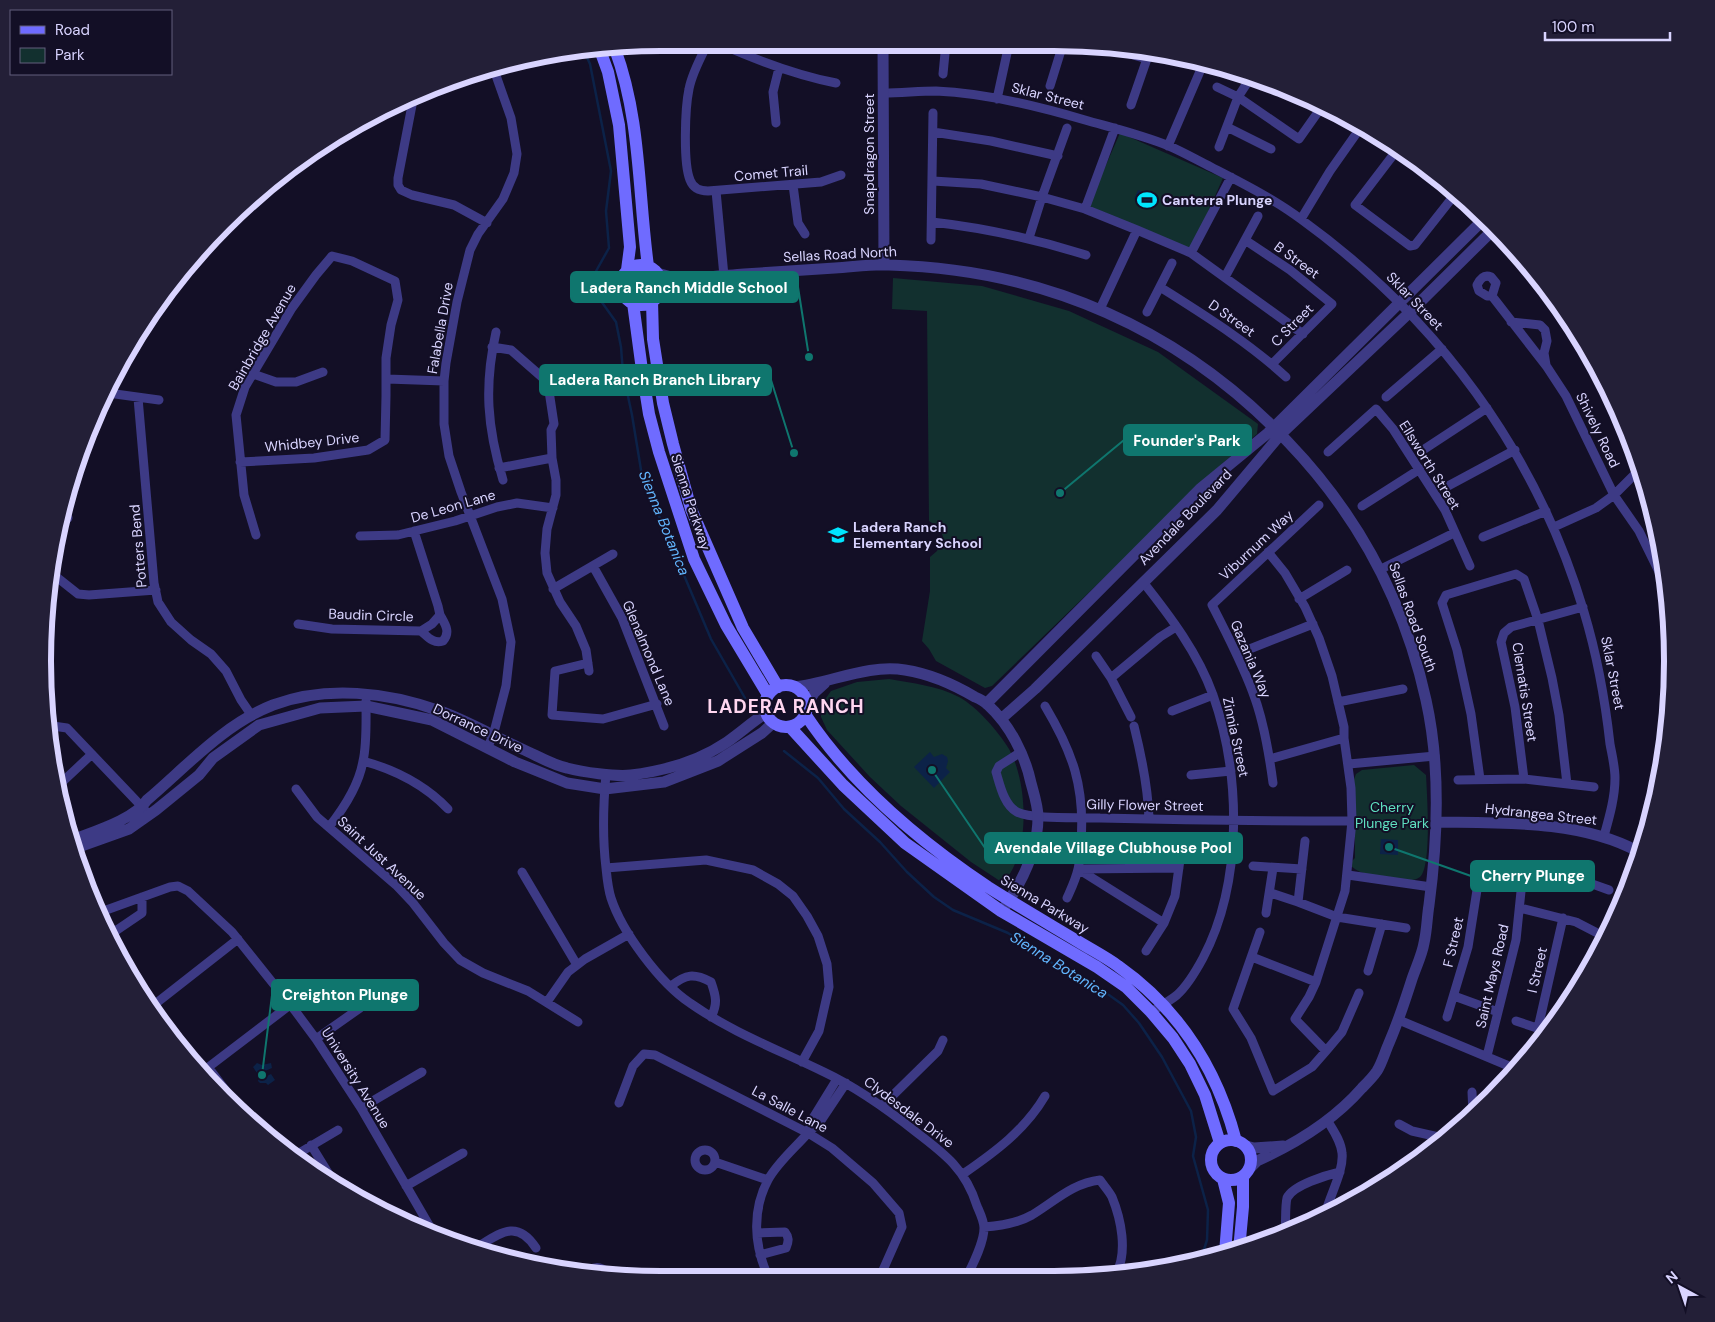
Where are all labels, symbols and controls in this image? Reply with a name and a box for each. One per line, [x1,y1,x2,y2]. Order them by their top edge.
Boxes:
legend [10,10,172,75]
scale bar [1545,10,1670,42]
text: 100 m [1552,17,1595,37]
text: Road [55,20,90,40]
text: Park [55,45,85,65]
street label: Sklar Street [1010,78,1086,114]
street label: Snapdragon Street [860,93,878,215]
street label: Comet Trail [733,161,809,185]
sports icon: Canterra Plunge [1136,189,1158,211]
place label: Canterra Plunge [1162,191,1273,209]
street label: B Street [1271,237,1323,283]
street label: Sellas Road North [783,242,897,266]
street label: Sklar Street [1383,268,1447,334]
callout: Ladera Ranch Middle School [571,272,798,302]
text: Ladera Ranch Middle School [581,278,787,298]
street label: Bainbridge Avenue [224,280,300,394]
street label: Falabella Drive [423,281,457,375]
street label: D Street [1205,295,1259,341]
street label: C Street [1267,300,1317,350]
callout: Ladera Ranch Branch Library [540,365,771,395]
text: Ladera Ranch Branch Library [549,370,761,390]
street label: Shively Road [1572,389,1624,471]
street label: Ellsworth Street [1395,417,1465,513]
callout: Founder's Park [1124,425,1251,455]
street label: Whidbey Drive [264,428,360,456]
text: Founder's Park [1133,431,1241,451]
street label: Sienna Parkway [667,452,715,553]
street label: Avendale Boulevard [1135,465,1235,569]
water label: Sienna Botanica [634,468,694,578]
street label: De Leon Lane [409,485,498,527]
street label: Potters Bend [125,504,151,588]
street label: Viburnum Way [1215,506,1297,584]
place label: Ladera Ranch Elementary School [853,518,982,552]
school or university icon: Ladera Ranch Elementary School [827,524,849,546]
street label: Sellas Road South [1385,560,1441,674]
street label: Glenalmond Lane [619,598,679,708]
street label: Baudin Circle [328,605,414,625]
street label: Gazania Way [1226,617,1276,701]
street label: Sklar Street [1597,635,1629,711]
street label: Clematis Street [1508,641,1542,743]
district label: LADERA RANCH [707,694,865,719]
street label: Zinnia Street [1219,695,1253,779]
street label: Dorrance Drive [430,699,526,757]
street label: Gilly Flower Street [1086,795,1204,815]
park label: Cherry Plunge Park [1355,798,1429,832]
street label: Hydrangea Street [1484,799,1598,829]
street label: Saint Just Avenue [334,812,430,904]
callout: Avendale Village Clubhouse Pool [985,833,1242,863]
text: Avendale Village Clubhouse Pool [994,838,1232,858]
callout: Cherry Plunge [1471,861,1594,891]
text: Cherry Plunge [1481,866,1585,886]
street label: Sienna Parkway [997,871,1093,938]
street label: F Street [1439,915,1467,969]
street label: Saint Mays Road [1471,922,1513,1030]
water label: Sienna Botanica [1006,927,1112,1003]
street label: I Street [1523,945,1551,995]
callout: Creighton Plunge [272,980,418,1010]
text: Creighton Plunge [282,985,408,1005]
street label: University Avenue [318,1024,394,1132]
street label: Clydesdale Drive [860,1072,958,1152]
street label: La Salle Lane [749,1081,831,1137]
north arrow [1655,1262,1705,1312]
text: N [1662,1267,1681,1287]

